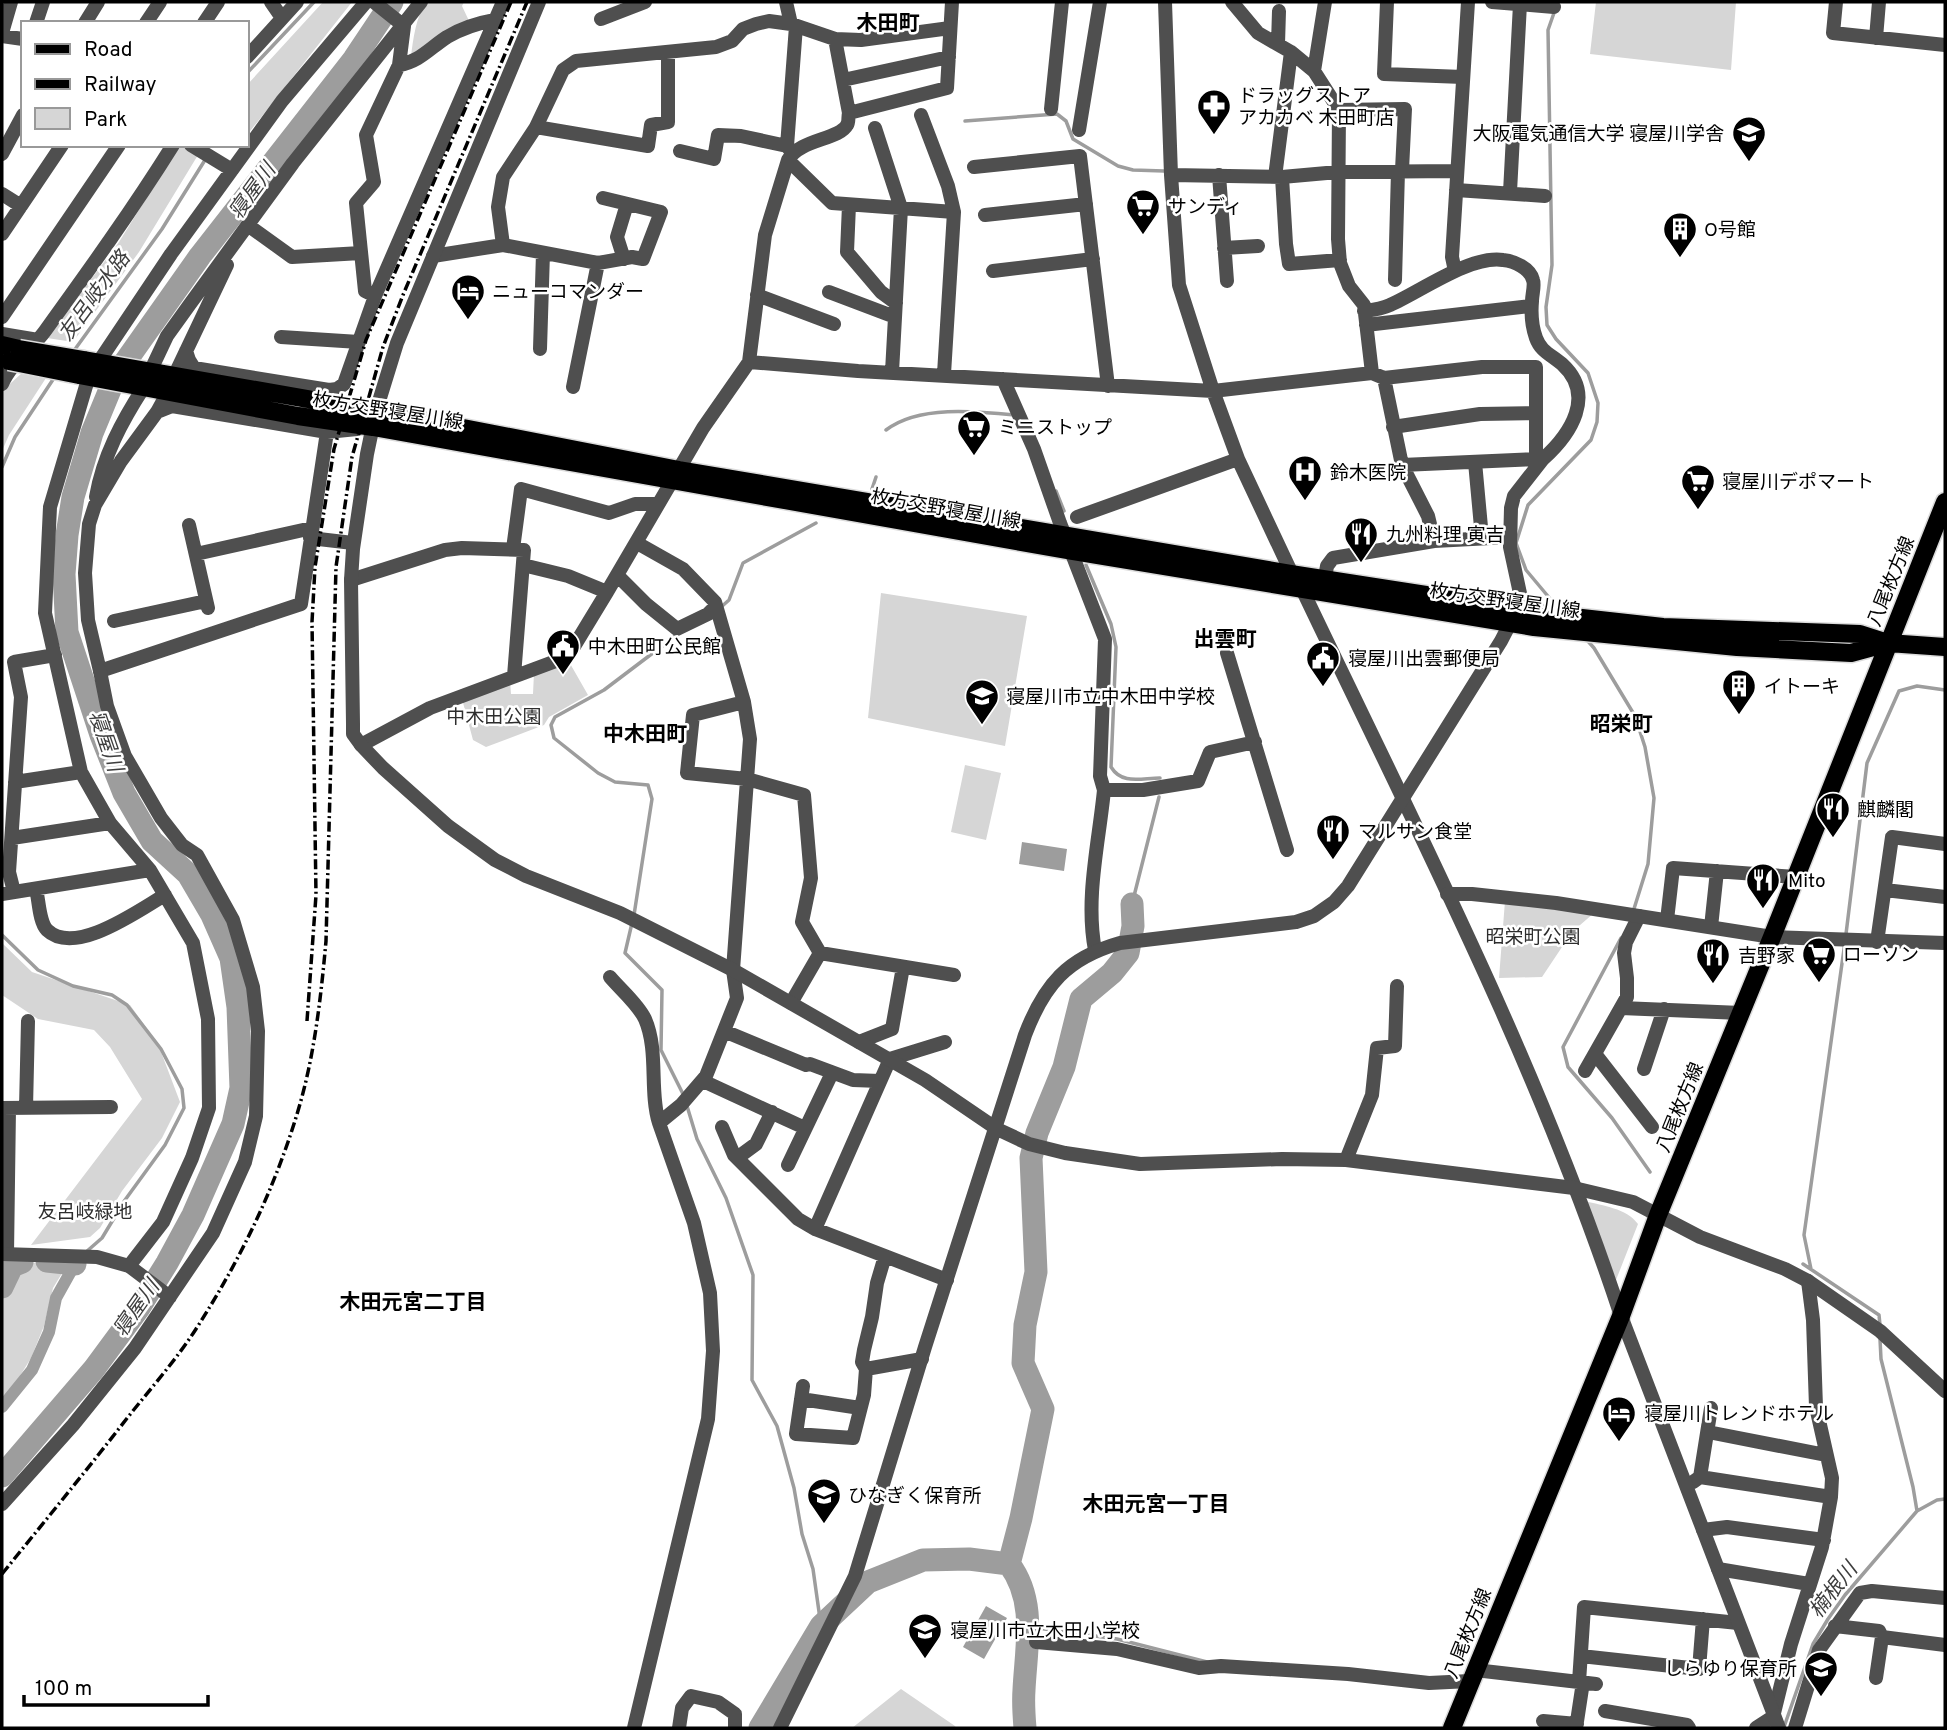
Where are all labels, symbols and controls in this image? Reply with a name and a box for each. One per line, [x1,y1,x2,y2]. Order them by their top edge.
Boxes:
district label: 木田町 [857,11,920,38]
legend [21,21,248,147]
text: Road [84,37,133,64]
text: Railway [84,72,157,99]
place label: ドラッグストア アカカベ 木田町店 [1238,85,1394,131]
pharmacy icon: ドラッグストア アカカベ 木田町店 [1195,87,1233,136]
text: Park [84,107,127,134]
school or university icon: 大阪電気通信大学 寝屋川学舎 [1730,114,1768,163]
place label: 大阪電気通信大学 寝屋川学舎 [1473,123,1724,147]
water label: 寝屋川 [224,157,284,225]
supermarket icon: サンディ [1124,187,1162,236]
place label: サンディ [1168,196,1243,220]
building icon: O号館 [1661,210,1699,259]
place label: O号館 [1704,219,1756,243]
water label: 友呂岐水路 [53,245,138,347]
hotel icon: ニューコマンダー [449,272,487,321]
place label: ニューコマンダー [492,281,644,305]
street label: 枚方交野寝屋川線 [311,388,465,436]
supermarket icon: ミニストップ [955,408,993,457]
place label: ミニストップ [998,417,1112,441]
hospital icon: 鈴木医院 [1286,453,1324,502]
place label: 鈴木医院 [1330,462,1406,486]
supermarket icon: 寝屋川デポマート [1679,462,1717,511]
place label: 寝屋川デポマート [1722,471,1874,495]
street label: 枚方交野寝屋川線 [869,485,1023,535]
restaurant icon: 九州料理 寅吉 [1342,515,1380,564]
place label: 九州料理 寅吉 [1386,524,1504,548]
street label: 八尾枚方線 [1863,533,1921,630]
street label: 枚方交野寝屋川線 [1428,580,1582,624]
public building icon: 中木田町公民館 [544,627,582,676]
district label: 出雲町 [1194,627,1257,654]
place label: 中木田町公民館 [588,636,721,660]
public building icon: 寝屋川出雲郵便局 [1304,639,1342,688]
place label: 寝屋川出雲郵便局 [1348,648,1500,672]
building icon: イトーキ [1720,667,1758,716]
place label: イトーキ [1764,676,1840,700]
school or university icon: 寝屋川市立中木田中学校 [963,677,1001,726]
place label: 寝屋川市立中木田中学校 [1006,686,1215,710]
park label: 中木田公園 [446,706,542,730]
water label: 寝屋川 [82,707,128,778]
district label: 昭栄町 [1590,712,1653,739]
district label: 中木田町 [603,722,687,749]
restaurant icon: 麒麟閣 [1814,790,1852,839]
place label: 麒麟閣 [1857,799,1914,823]
restaurant icon: マルサン食堂 [1314,812,1352,861]
place label: マルサン食堂 [1358,821,1472,845]
restaurant icon: Mito [1744,861,1782,910]
place label: Mito [1788,870,1826,894]
park label: 昭栄町公園 [1485,926,1581,950]
supermarket icon: ローソン [1800,935,1838,984]
restaurant icon: 吉野家 [1694,936,1732,985]
place label: ローソン [1843,944,1919,968]
place label: 吉野家 [1738,945,1795,969]
street label: 八尾枚方線 [1652,1059,1710,1156]
park label: 友呂岐緑地 [37,1201,133,1225]
water label: 寝屋川 [108,1274,168,1342]
district label: 木田元宮二丁目 [340,1290,487,1317]
hotel icon: 寝屋川トレンドホテル [1600,1394,1638,1443]
place label: 寝屋川トレンドホテル [1644,1403,1834,1427]
school or university icon: ひなぎく保育所 [805,1476,843,1525]
place label: ひなぎく保育所 [848,1485,981,1509]
district label: 木田元宮一丁目 [1083,1492,1230,1519]
water label: 楠根川 [1804,1556,1865,1624]
street label: 八尾枚方線 [1440,1585,1498,1682]
school or university icon: 寝屋川市立木田小学校 [906,1611,944,1660]
place label: 寝屋川市立木田小学校 [950,1620,1140,1644]
school or university icon: しらゆり保育所 [1802,1649,1840,1698]
place label: しらゆり保育所 [1664,1658,1797,1682]
scale bar [24,1664,208,1708]
text: 100 m [35,1676,92,1703]

